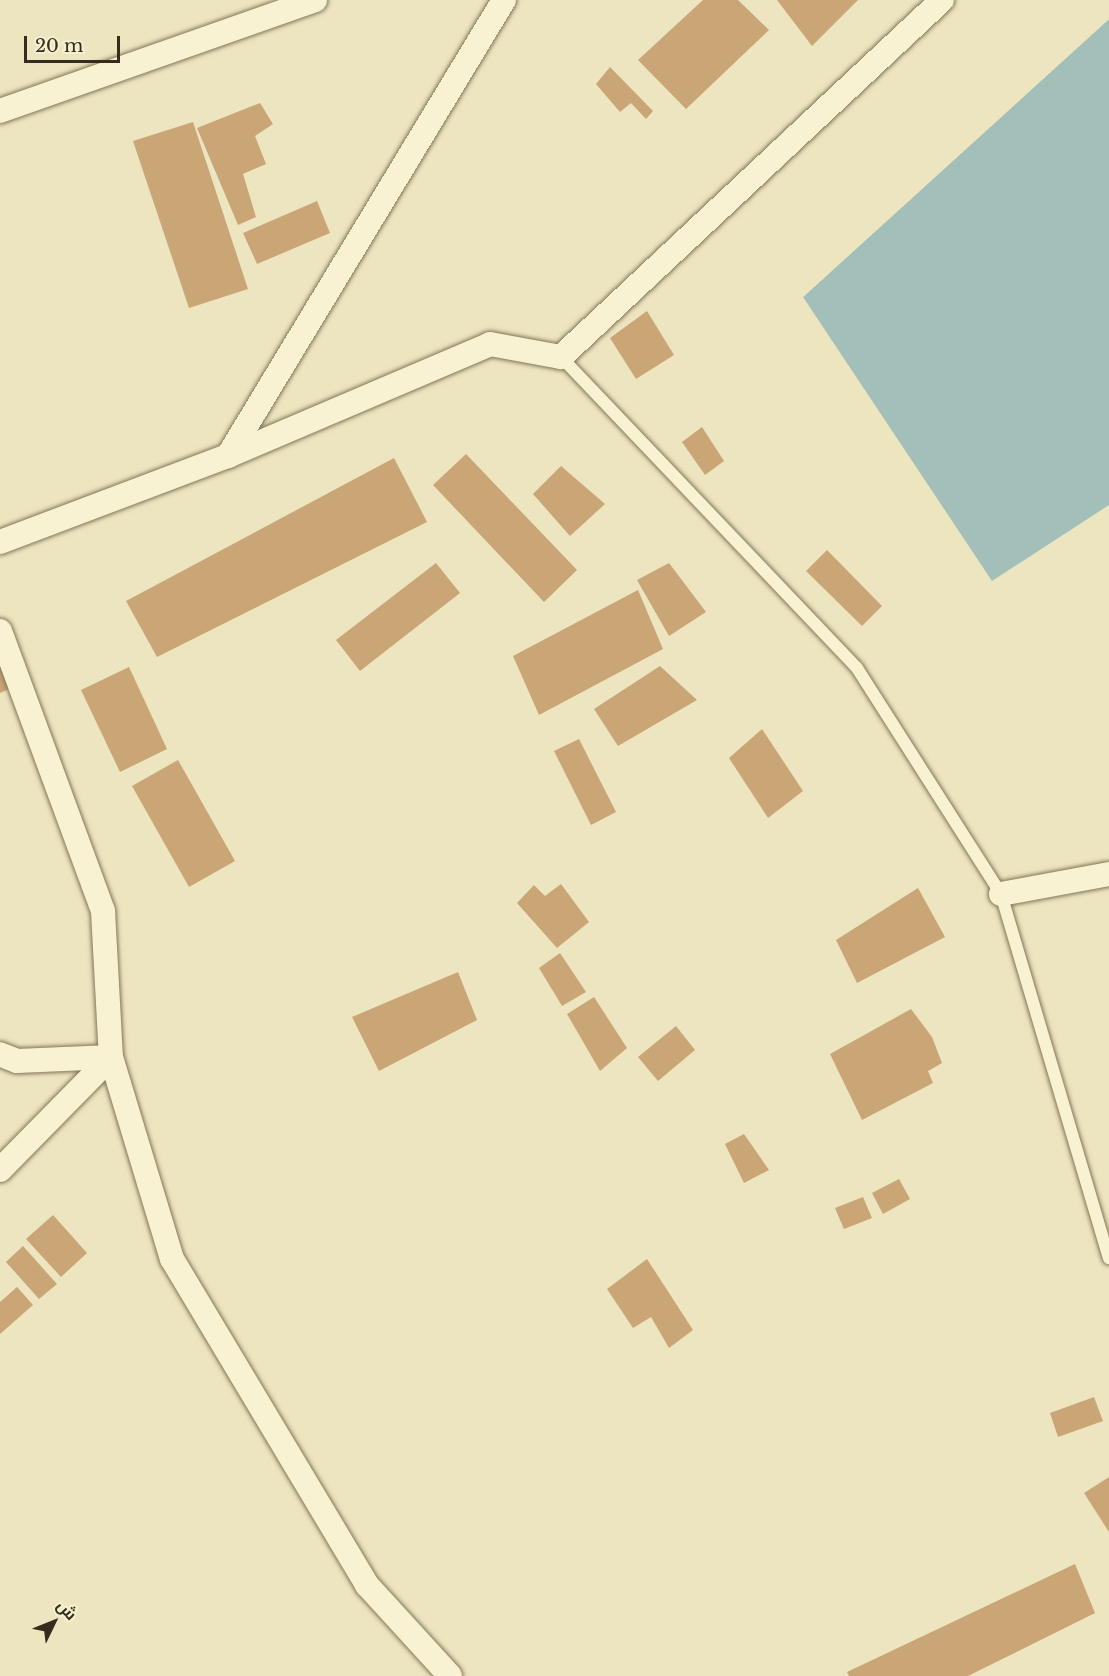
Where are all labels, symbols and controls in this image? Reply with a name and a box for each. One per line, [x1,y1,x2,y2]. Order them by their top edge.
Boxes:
scale bar [27,24,123,62]
text: 20 m [35,35,83,57]
north arrow [24,1592,84,1652]
text: ش [53,1595,81,1624]

